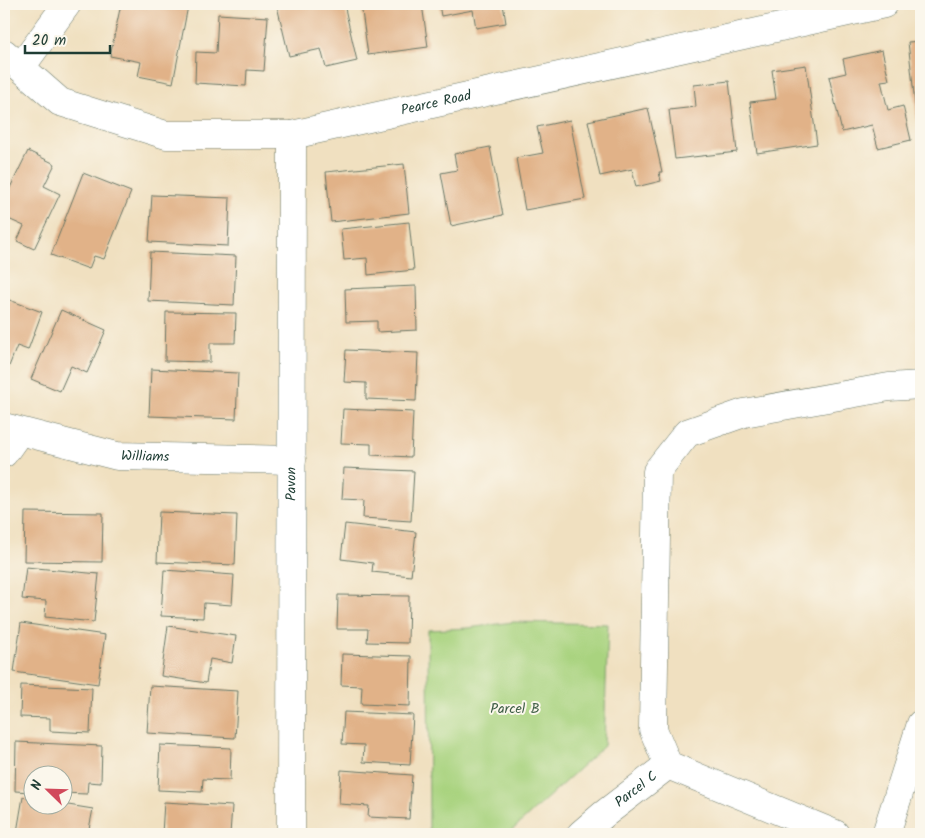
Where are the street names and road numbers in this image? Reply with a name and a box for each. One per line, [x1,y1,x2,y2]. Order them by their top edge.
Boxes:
street label: Pearce Road [399,84,474,122]
street label: Williams [121,445,170,468]
street label: Pavon [280,467,303,501]
street label: Parcel C [610,766,662,813]

